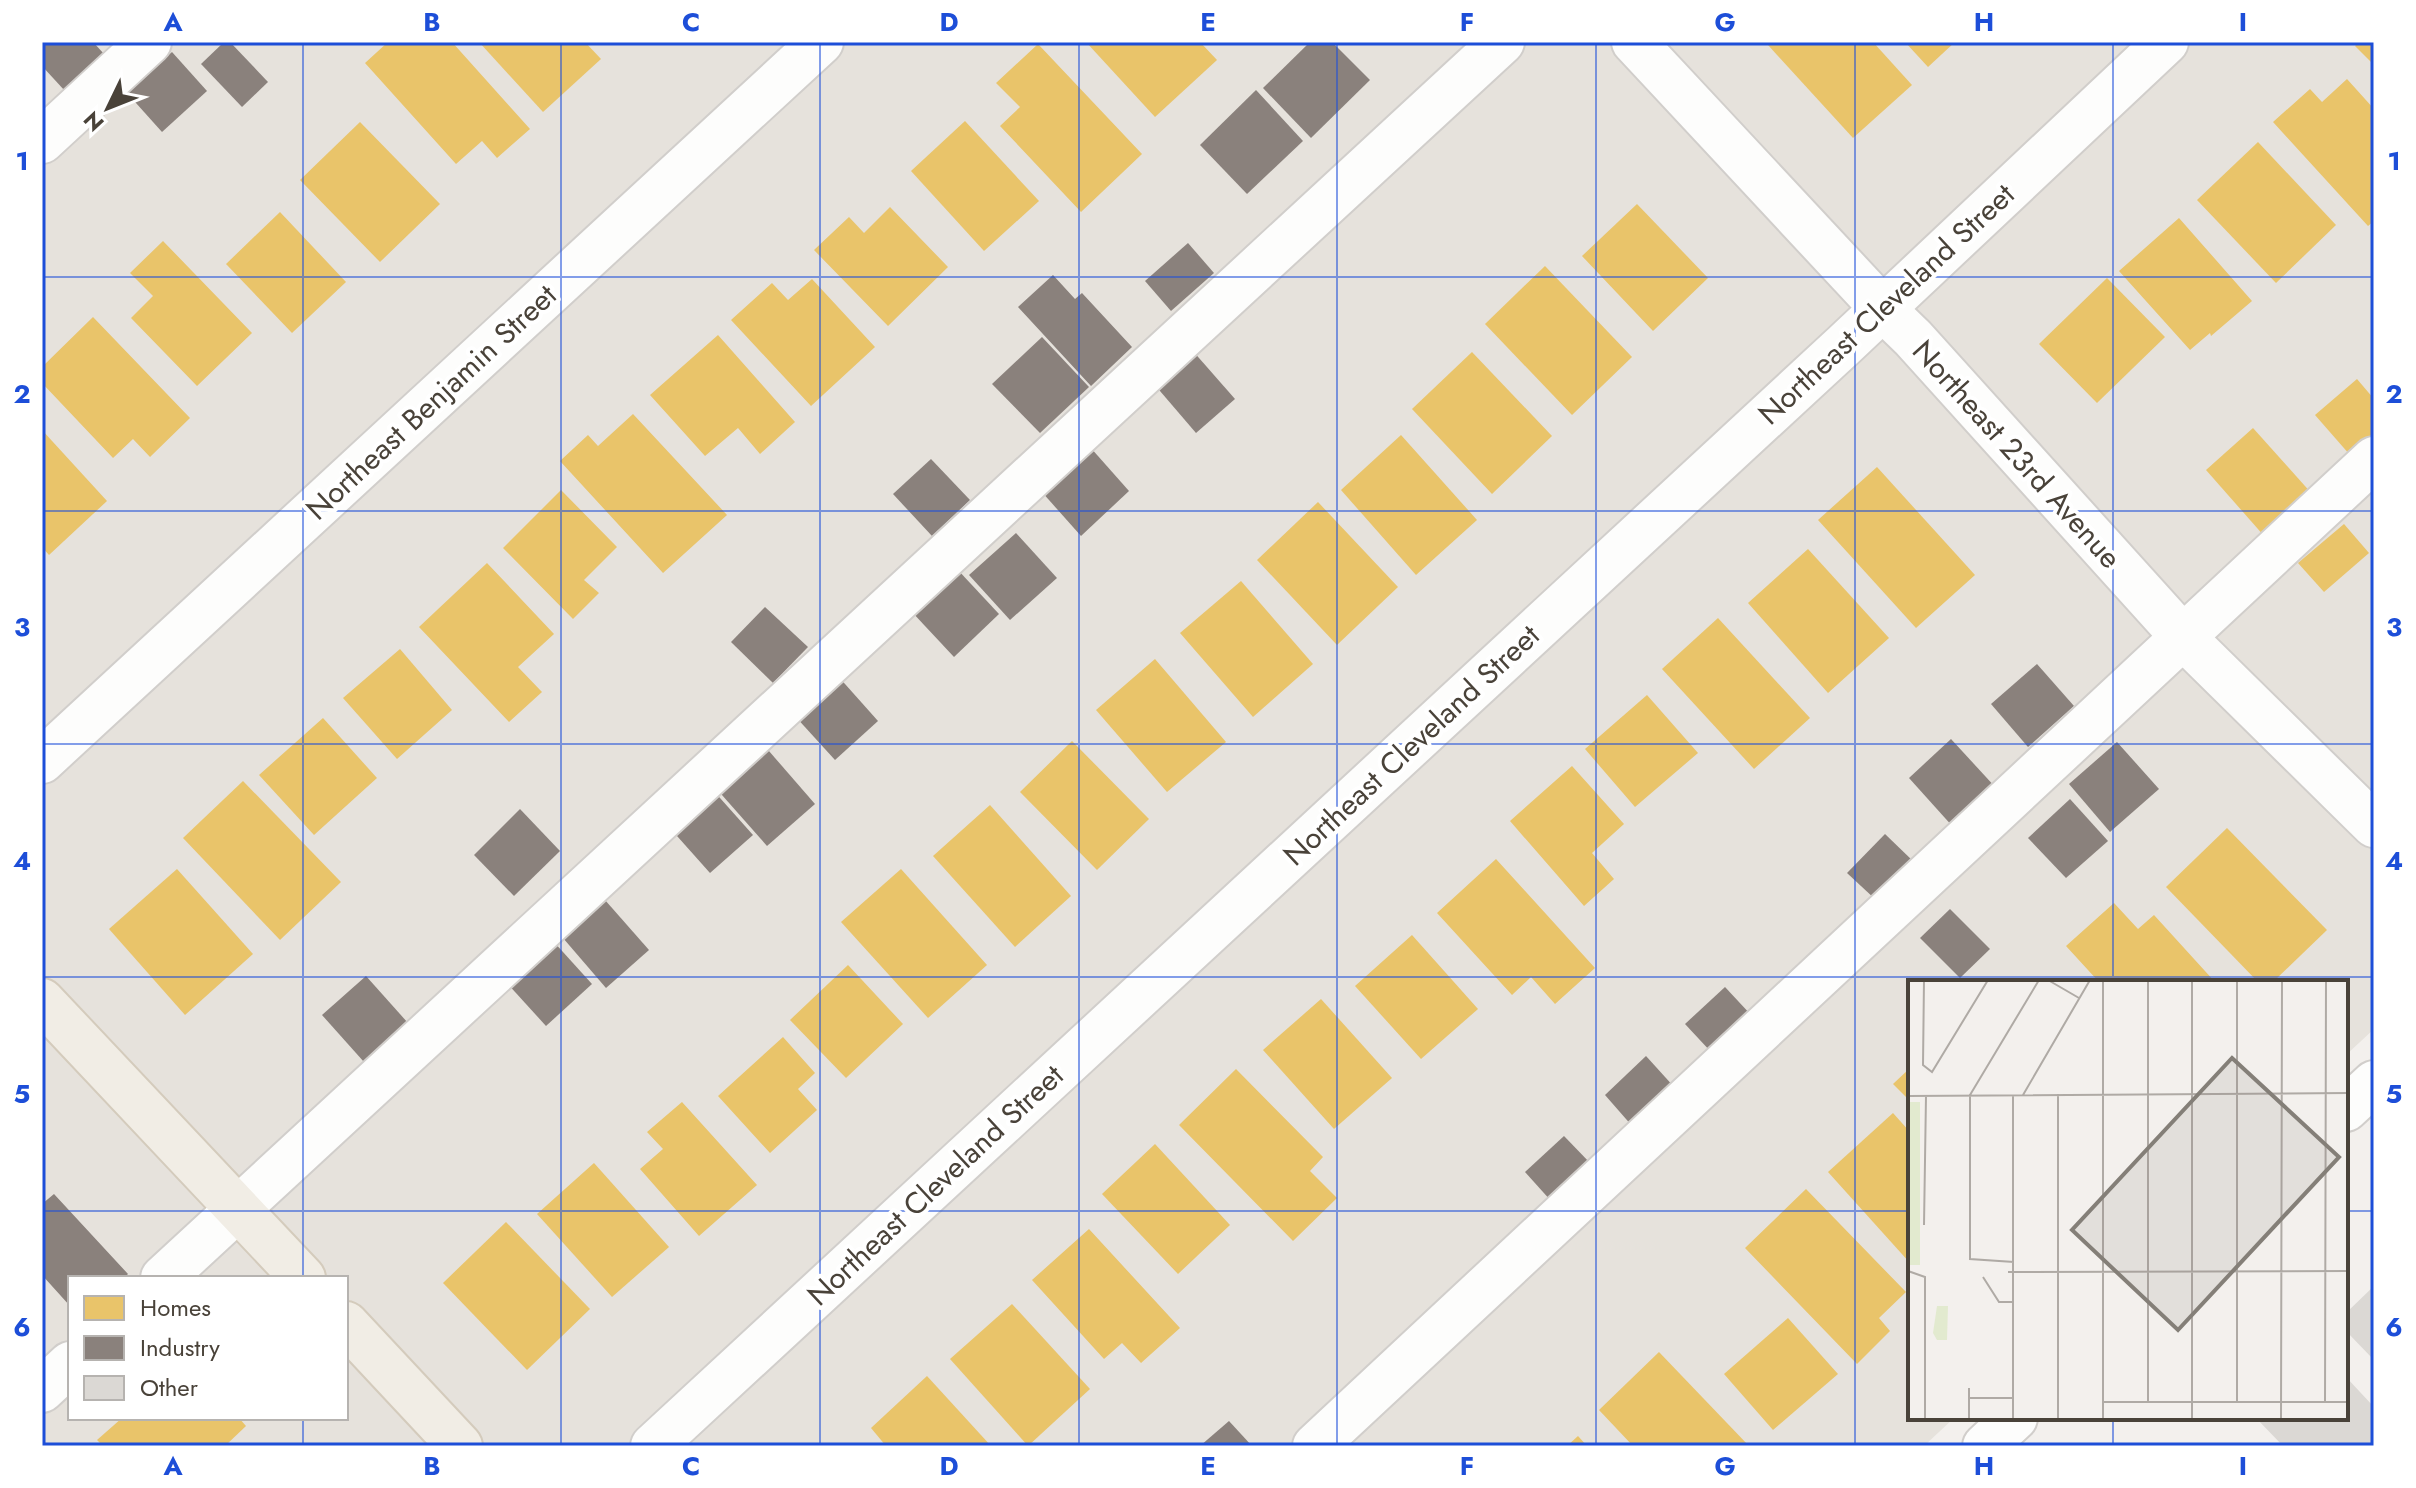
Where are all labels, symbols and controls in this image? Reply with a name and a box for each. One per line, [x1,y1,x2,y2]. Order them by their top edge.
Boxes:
text: A [162,3,183,41]
text: B [423,3,441,41]
text: C [682,3,700,41]
text: D [939,3,959,41]
text: E [1200,3,1216,41]
text: F [1460,3,1474,41]
text: G [1714,3,1736,41]
text: H [1974,3,1994,41]
text: I [2239,3,2247,41]
north arrow [68,68,148,148]
text: N [76,104,111,139]
text: 1 [15,142,29,180]
text: 1 [2387,142,2401,180]
street label: Northeast Cleveland Street [1748,173,2024,434]
street label: Northeast Benjamin Street [296,274,566,530]
street label: Northeast 23rd Avenue [1903,330,2131,578]
text: 2 [13,375,31,413]
text: 2 [2385,375,2403,413]
text: 3 [14,608,30,646]
text: 3 [2386,608,2402,646]
street label: Northeast Cleveland Street [1273,614,1549,875]
text: 4 [13,842,31,880]
text: 4 [2385,842,2403,880]
inset map [1908,980,2348,1420]
street label: Northeast Cleveland Street [797,1054,1073,1315]
text: 5 [14,1075,30,1113]
text: 5 [2386,1075,2402,1113]
legend [68,1276,348,1420]
text: Homes [140,1290,211,1325]
text: 6 [13,1308,31,1346]
text: 6 [2385,1308,2403,1346]
text: Industry [140,1330,220,1365]
text: Other [140,1370,199,1405]
text: A [162,1447,183,1485]
text: B [423,1447,441,1485]
text: C [682,1447,700,1485]
text: D [939,1447,959,1485]
text: E [1200,1447,1216,1485]
text: F [1460,1447,1474,1485]
text: G [1714,1447,1736,1485]
text: H [1974,1447,1994,1485]
text: I [2239,1447,2247,1485]

